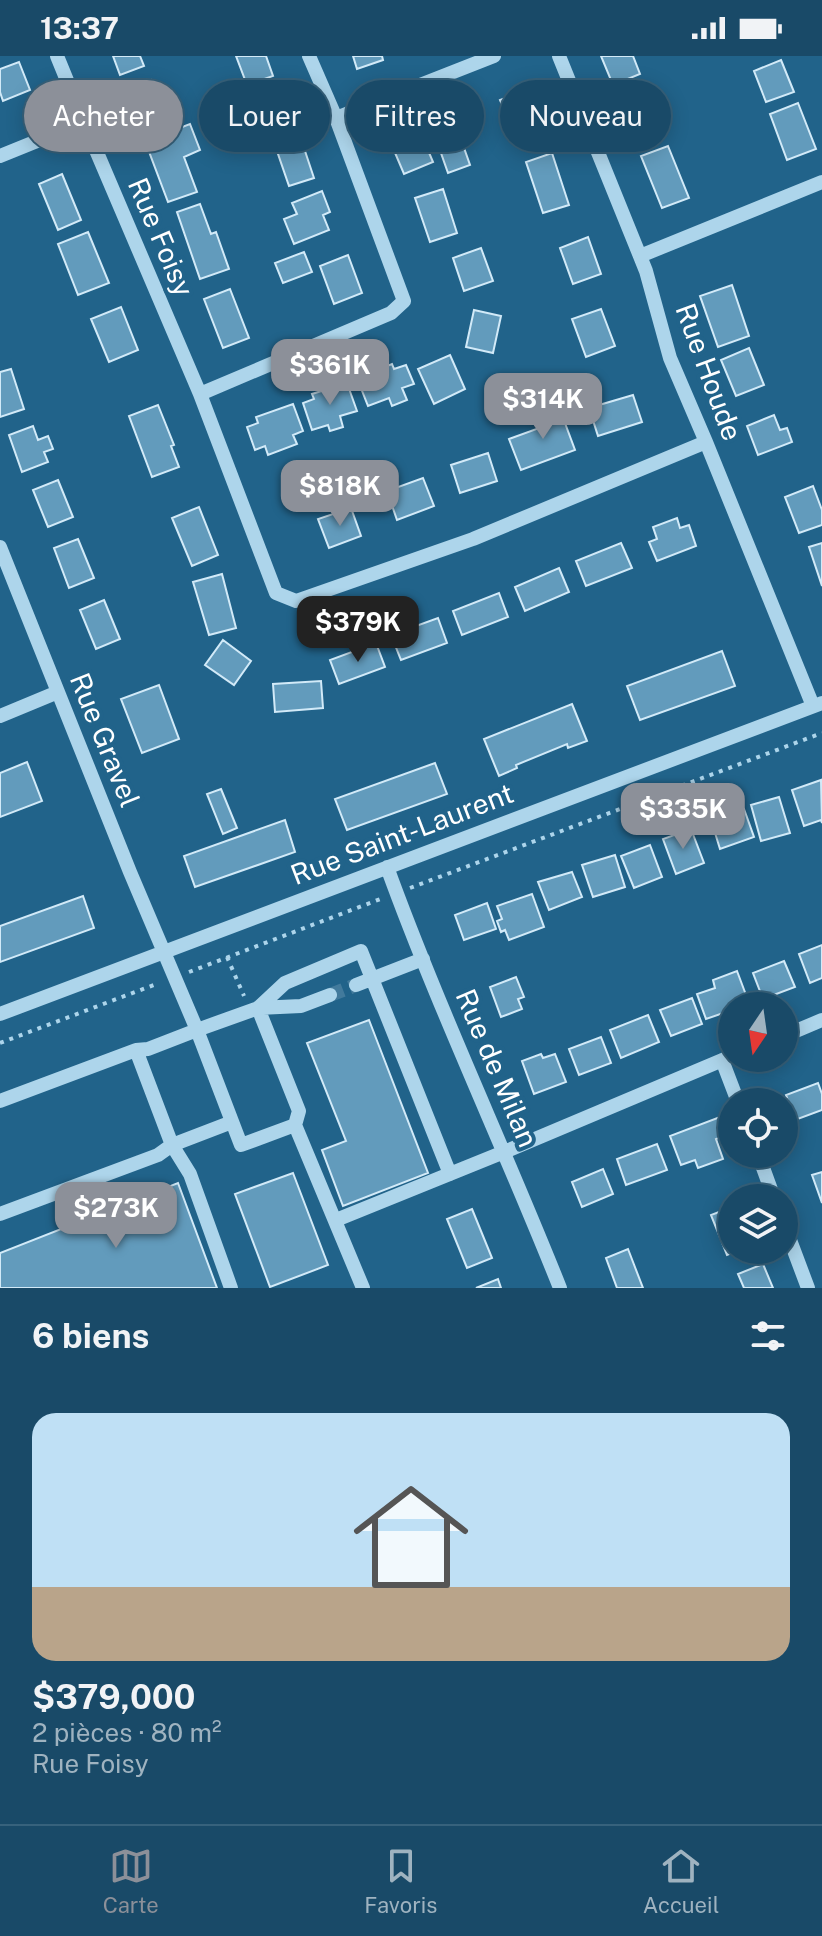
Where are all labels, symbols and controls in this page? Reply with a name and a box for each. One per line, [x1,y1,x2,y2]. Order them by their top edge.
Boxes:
text: 13:37 [40,10,119,46]
chip: Acheter [24,80,183,152]
chip: Louer [199,80,330,152]
chip: Filtres [346,80,484,152]
chip: Nouveau [500,80,671,152]
street label: Rue Foisy [122,173,201,301]
street label: Rue Houde [669,299,749,445]
pin: $361K [274,339,386,407]
text: $361K [289,349,371,380]
pin: $314K [487,373,599,441]
text: $314K [502,383,584,414]
pin: $818K [284,460,396,528]
text: $818K [299,470,381,501]
pin: $379K [302,596,414,664]
text: $379K [315,606,401,637]
street label: Rue Gravel [64,668,147,812]
street label: Rue Saint-Laurent [286,776,518,891]
pin: $335K [627,783,739,851]
text: $335K [639,793,727,824]
street label: Rue de Milan [449,984,546,1152]
north arrow [718,992,798,1072]
map controls [718,992,798,1264]
button: locate [718,1088,798,1168]
pin: $273K [60,1182,172,1250]
button: layers [718,1184,798,1264]
text: $273K [73,1192,159,1223]
icon: filters [746,1314,790,1358]
text: 6 biens [32,1316,149,1356]
icon: home [339,1465,483,1609]
text: $379,000 [32,1677,196,1717]
text: 2 pièces · 80 m² [32,1717,222,1748]
text: Rue Foisy [32,1748,149,1779]
tab: Carte [103,1844,159,1918]
tab: Favoris [364,1844,437,1918]
tab: Accueil [643,1844,719,1918]

